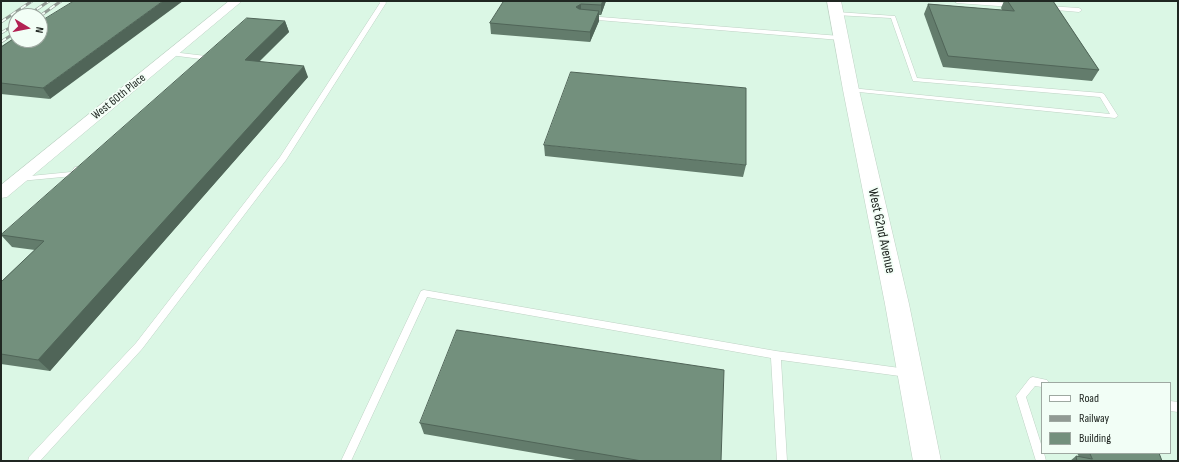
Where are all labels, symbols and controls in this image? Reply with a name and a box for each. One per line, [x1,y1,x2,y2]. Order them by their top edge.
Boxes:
north arrow [8,8,48,48]
text: N [32,26,46,34]
street label: West 60th Place [89,71,149,123]
street label: West 62nd Avenue [864,187,898,275]
legend [1041,382,1171,454]
text: Road [1079,391,1099,406]
text: Railway [1079,411,1109,426]
text: Building [1079,431,1111,446]

